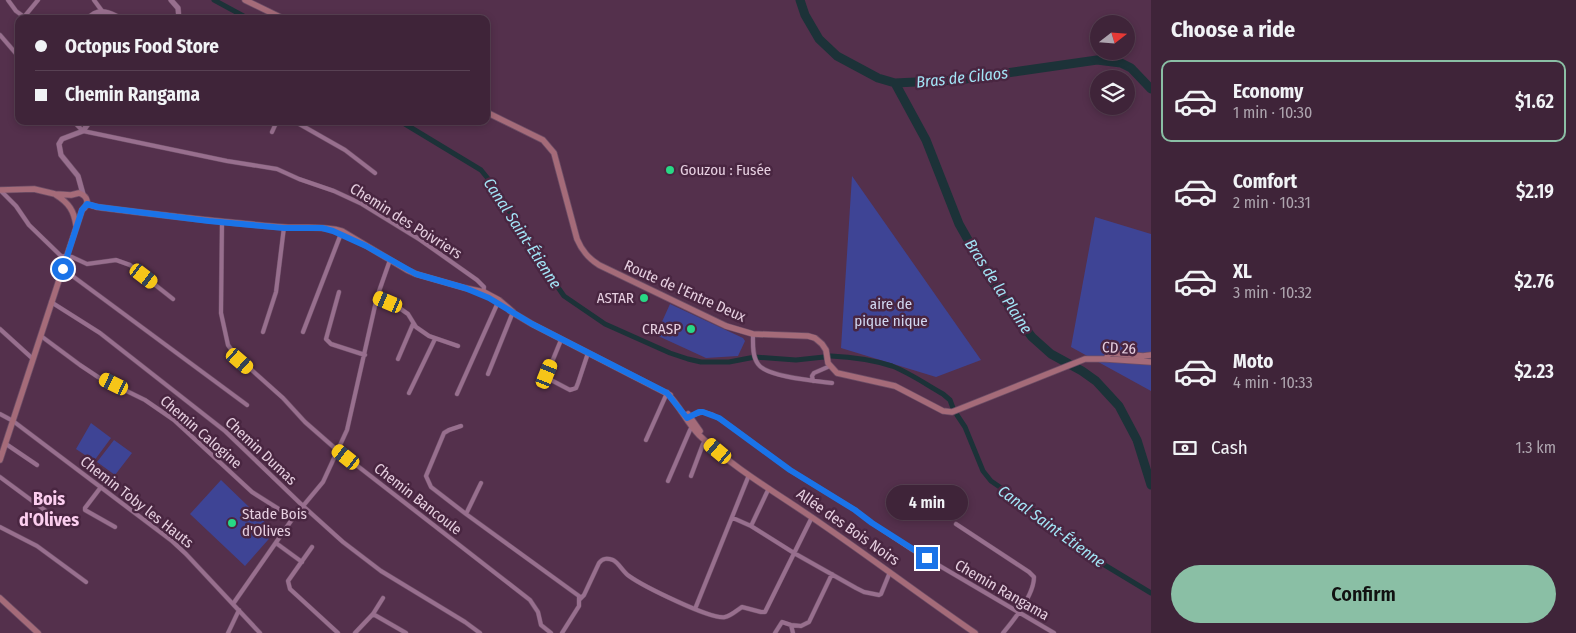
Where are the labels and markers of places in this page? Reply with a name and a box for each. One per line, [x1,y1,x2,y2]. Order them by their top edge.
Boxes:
place label: Gouzou : Fusée [680,161,771,179]
marker: Gouzou : Fusée [664,164,676,176]
place label: ASTAR [597,289,634,307]
marker: ASTAR [638,292,650,304]
place label: CRASP [642,320,681,338]
marker: CRASP [685,323,697,335]
place label: Stade Bois d'Olives [242,505,307,540]
marker: Stade Bois d'Olives [226,517,238,529]

